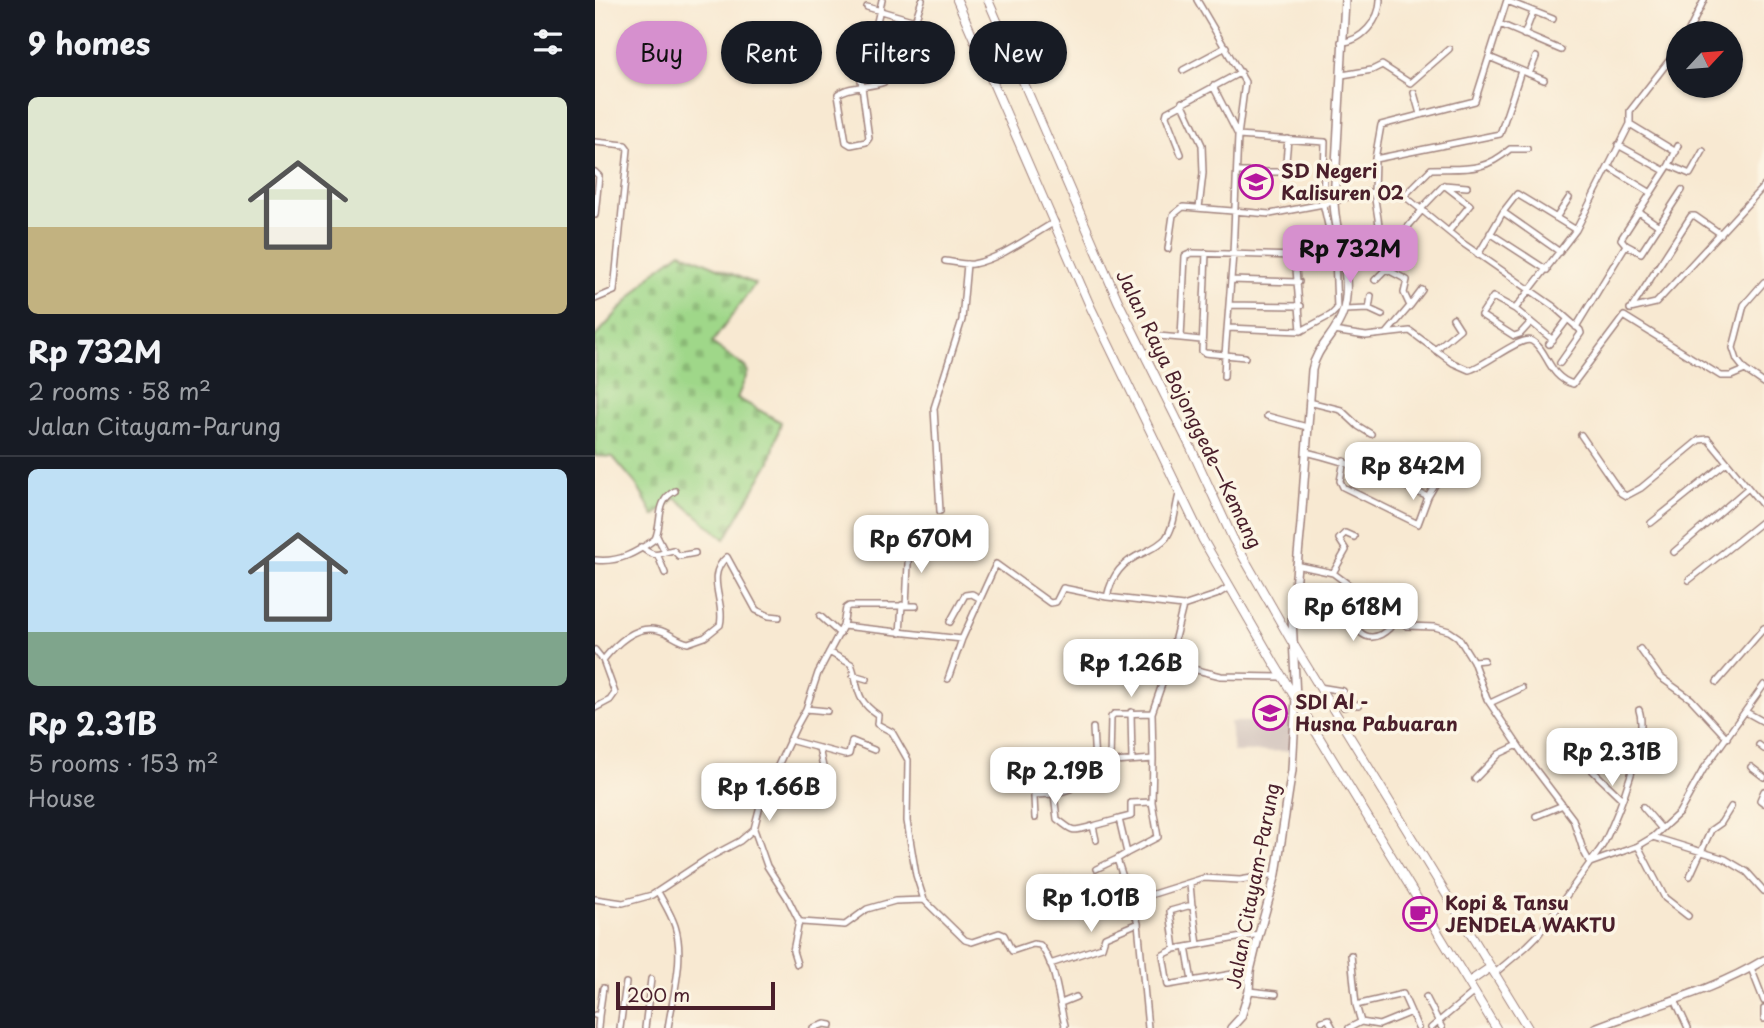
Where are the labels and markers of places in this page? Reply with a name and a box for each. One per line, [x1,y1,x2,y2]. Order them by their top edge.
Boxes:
place label: SD Negeri Kalisuren 02 [1281,156,1404,206]
school or university icon: SD Negeri Kalisuren 02 [1237,163,1275,201]
pin: Rp 732M [1285,226,1415,285]
pin: Rp 842M [1348,442,1478,502]
pin: Rp 670M [856,516,986,575]
pin: Rp 618M [1288,584,1418,643]
pin: Rp 1.26B [1059,640,1203,699]
place label: SDI Al - Husna Pabuaran [1295,687,1458,737]
school or university icon: SDI Al - Husna Pabuaran [1251,694,1289,732]
pin: Rp 2.31B [1540,728,1684,788]
pin: Rp 2.19B [983,748,1127,807]
pin: Rp 1.66B [697,764,841,823]
pin: Rp 1.01B [1019,874,1163,934]
place label: Kopi & Tansu JENDELA WAKTU [1445,888,1616,938]
cafe icon: Kopi & Tansu JENDELA WAKTU [1401,895,1439,933]

